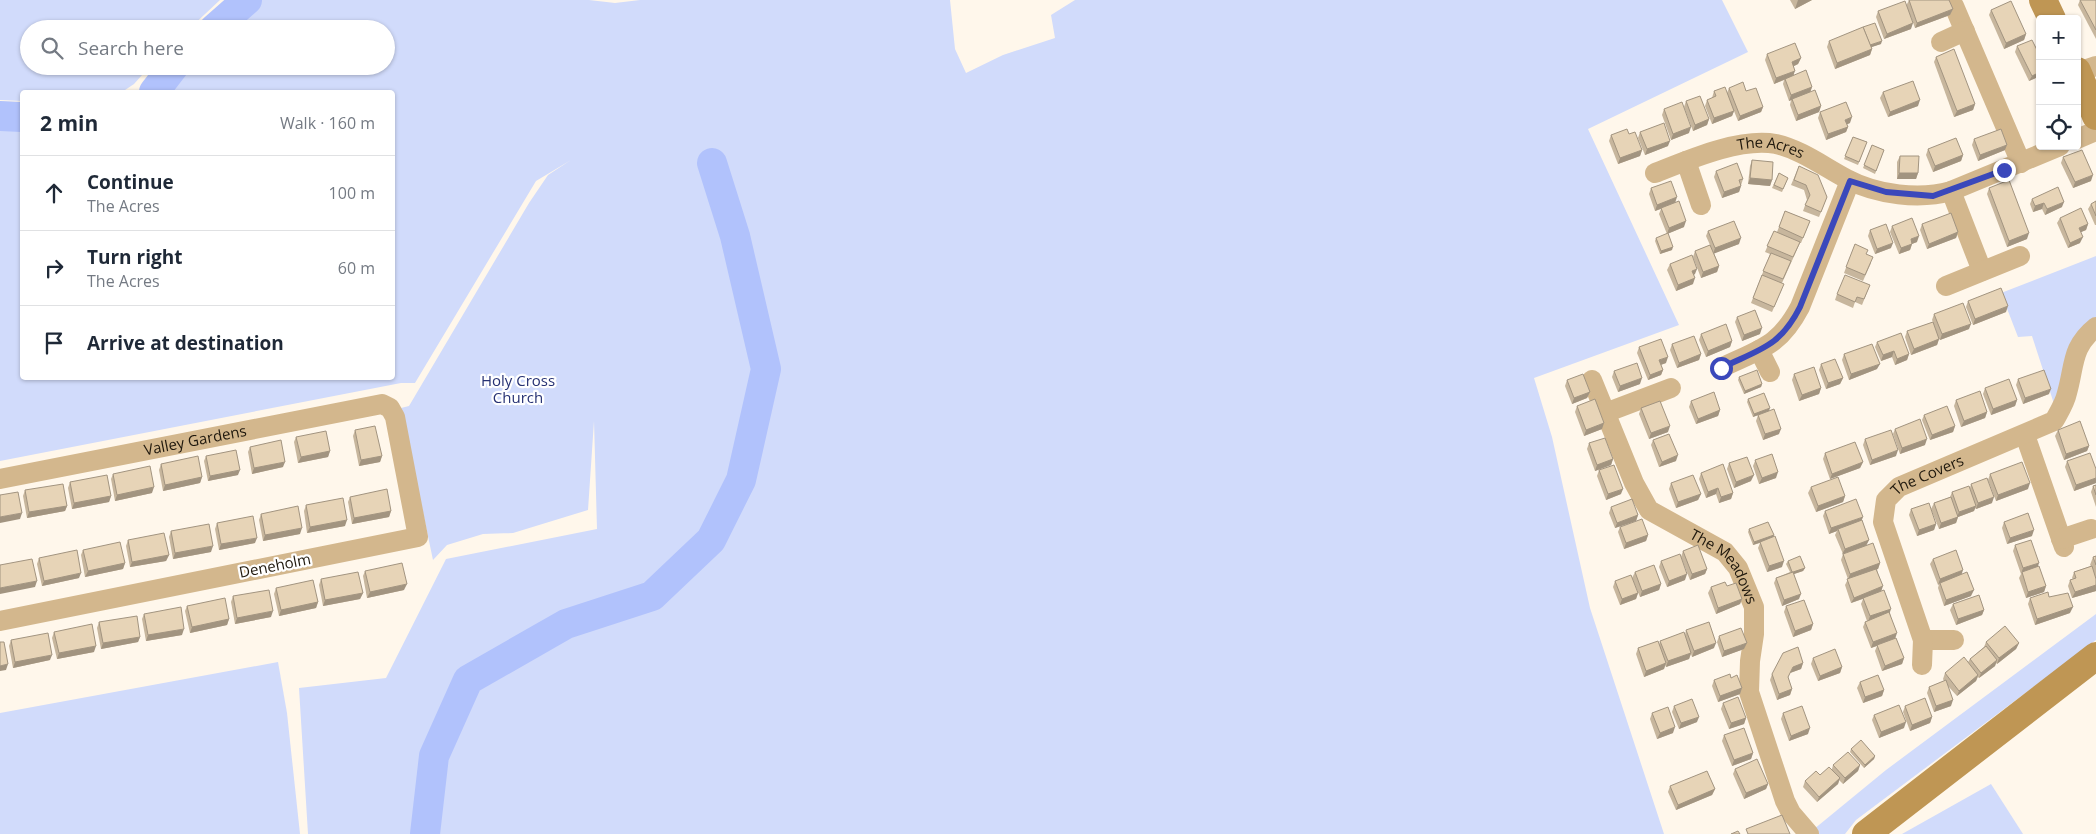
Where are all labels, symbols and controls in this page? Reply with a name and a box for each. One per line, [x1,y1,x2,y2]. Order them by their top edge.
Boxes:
map controls [2036,15,2081,150]
button: + [2036,15,2081,60]
search box [20,20,395,75]
icon: search [38,34,66,62]
text: Search here [78,35,184,61]
button: − [2036,60,2081,105]
button: locate [2036,105,2081,150]
text: 2 min [40,109,98,137]
text: Walk · 160 m [280,112,375,134]
street label: The Acres [1735,132,1808,162]
route end [1993,159,2016,182]
text: Continue [87,169,174,195]
icon: ahead [40,179,68,207]
text: 100 m [329,182,375,204]
text: The Acres [87,195,160,217]
text: Turn right [87,244,182,270]
icon: right [40,254,68,282]
text: 60 m [338,257,375,279]
text: The Acres [87,270,160,292]
icon: arrive [40,329,68,357]
text: Arrive at destination [87,330,284,356]
route start [1710,357,1733,380]
park label: Holy Cross Church [481,370,555,407]
street label: Valley Gardens [142,420,248,460]
street label: The Covers [1886,450,1967,499]
street label: The Meadows [1687,524,1763,607]
street label: Deneholm [237,548,312,582]

